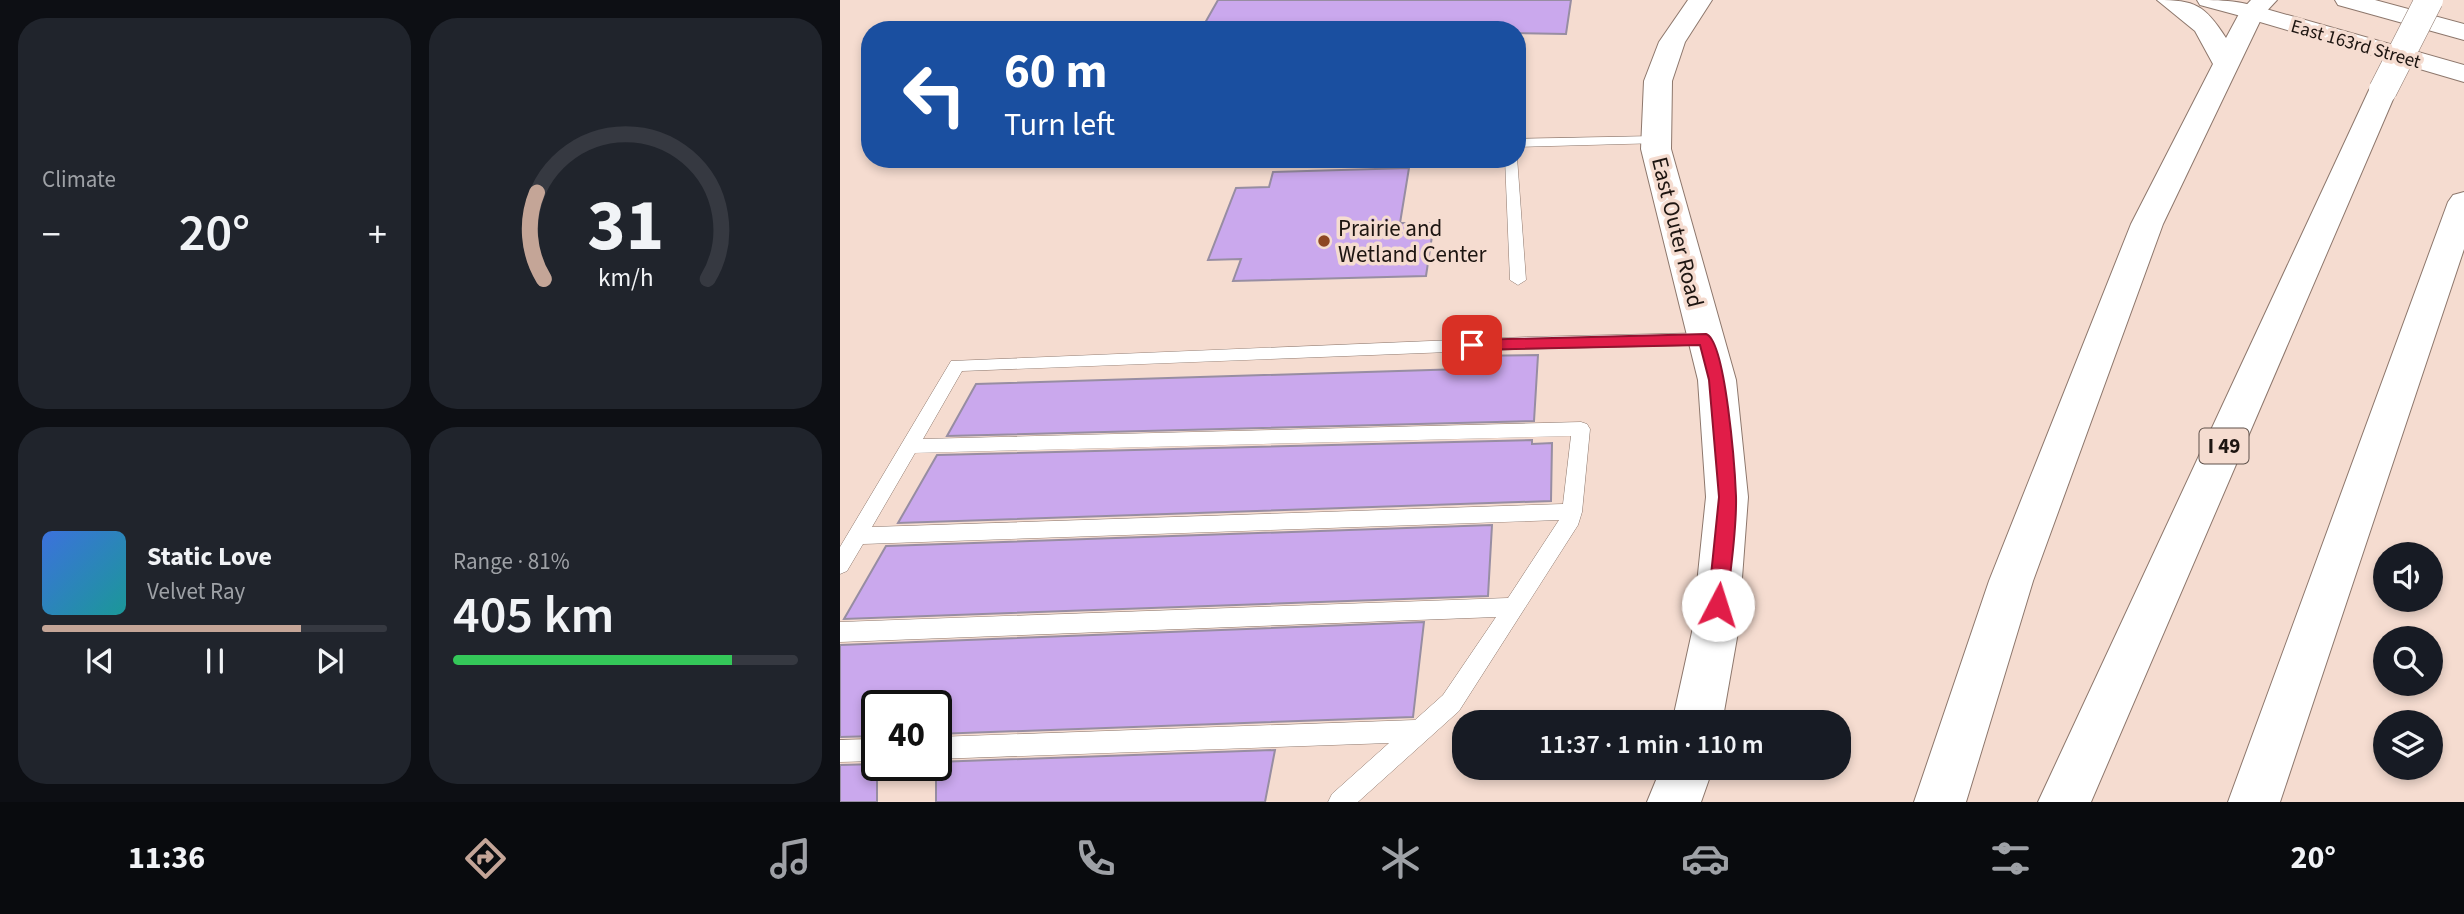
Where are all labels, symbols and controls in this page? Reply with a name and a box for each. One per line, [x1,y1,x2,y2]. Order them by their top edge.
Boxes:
street label: East 163rd Street [2287,13,2424,76]
text: 60 m [1004,37,1108,107]
icon: left [889,49,980,140]
text: Turn left [1004,102,1115,148]
street label: East Outer Road [1643,153,1712,311]
text: Climate [42,163,116,196]
text: 31 [587,175,664,279]
text: 20° [179,197,250,271]
text: − [42,208,61,262]
text: + [368,208,387,262]
place label: Prairie and Wetland Center [1338,212,1487,271]
marker: Prairie and Wetland Center [1316,233,1332,249]
text: km/h [598,260,653,296]
pin [1442,315,1502,375]
icon: arrive [1453,326,1491,364]
road number: I 49 [2200,428,2248,464]
text: Static Love [147,538,272,575]
map controls [2373,542,2443,780]
button: sound [2373,542,2443,612]
text: Range · 81% [453,545,570,578]
position arrow [1681,568,1755,642]
text: Velvet Ray [147,575,245,608]
text: 405 km [453,579,614,653]
button: search [2373,626,2443,696]
icon: previous [81,642,119,680]
icon: pause [196,642,234,680]
icon: next [311,642,349,680]
speed limit sign: 40 [861,690,952,781]
button: layers [2373,710,2443,780]
text: 11:37 · 1 min · 110 m [1539,726,1764,763]
icon: directions [461,834,510,883]
icon: music [766,834,815,883]
icon: phone [1071,834,1120,883]
icon: climate [1376,834,1425,883]
icon: car [1681,834,1730,883]
icon: filters [1986,834,2035,883]
text: 11:36 [128,835,205,881]
text: 20° [2290,835,2336,881]

